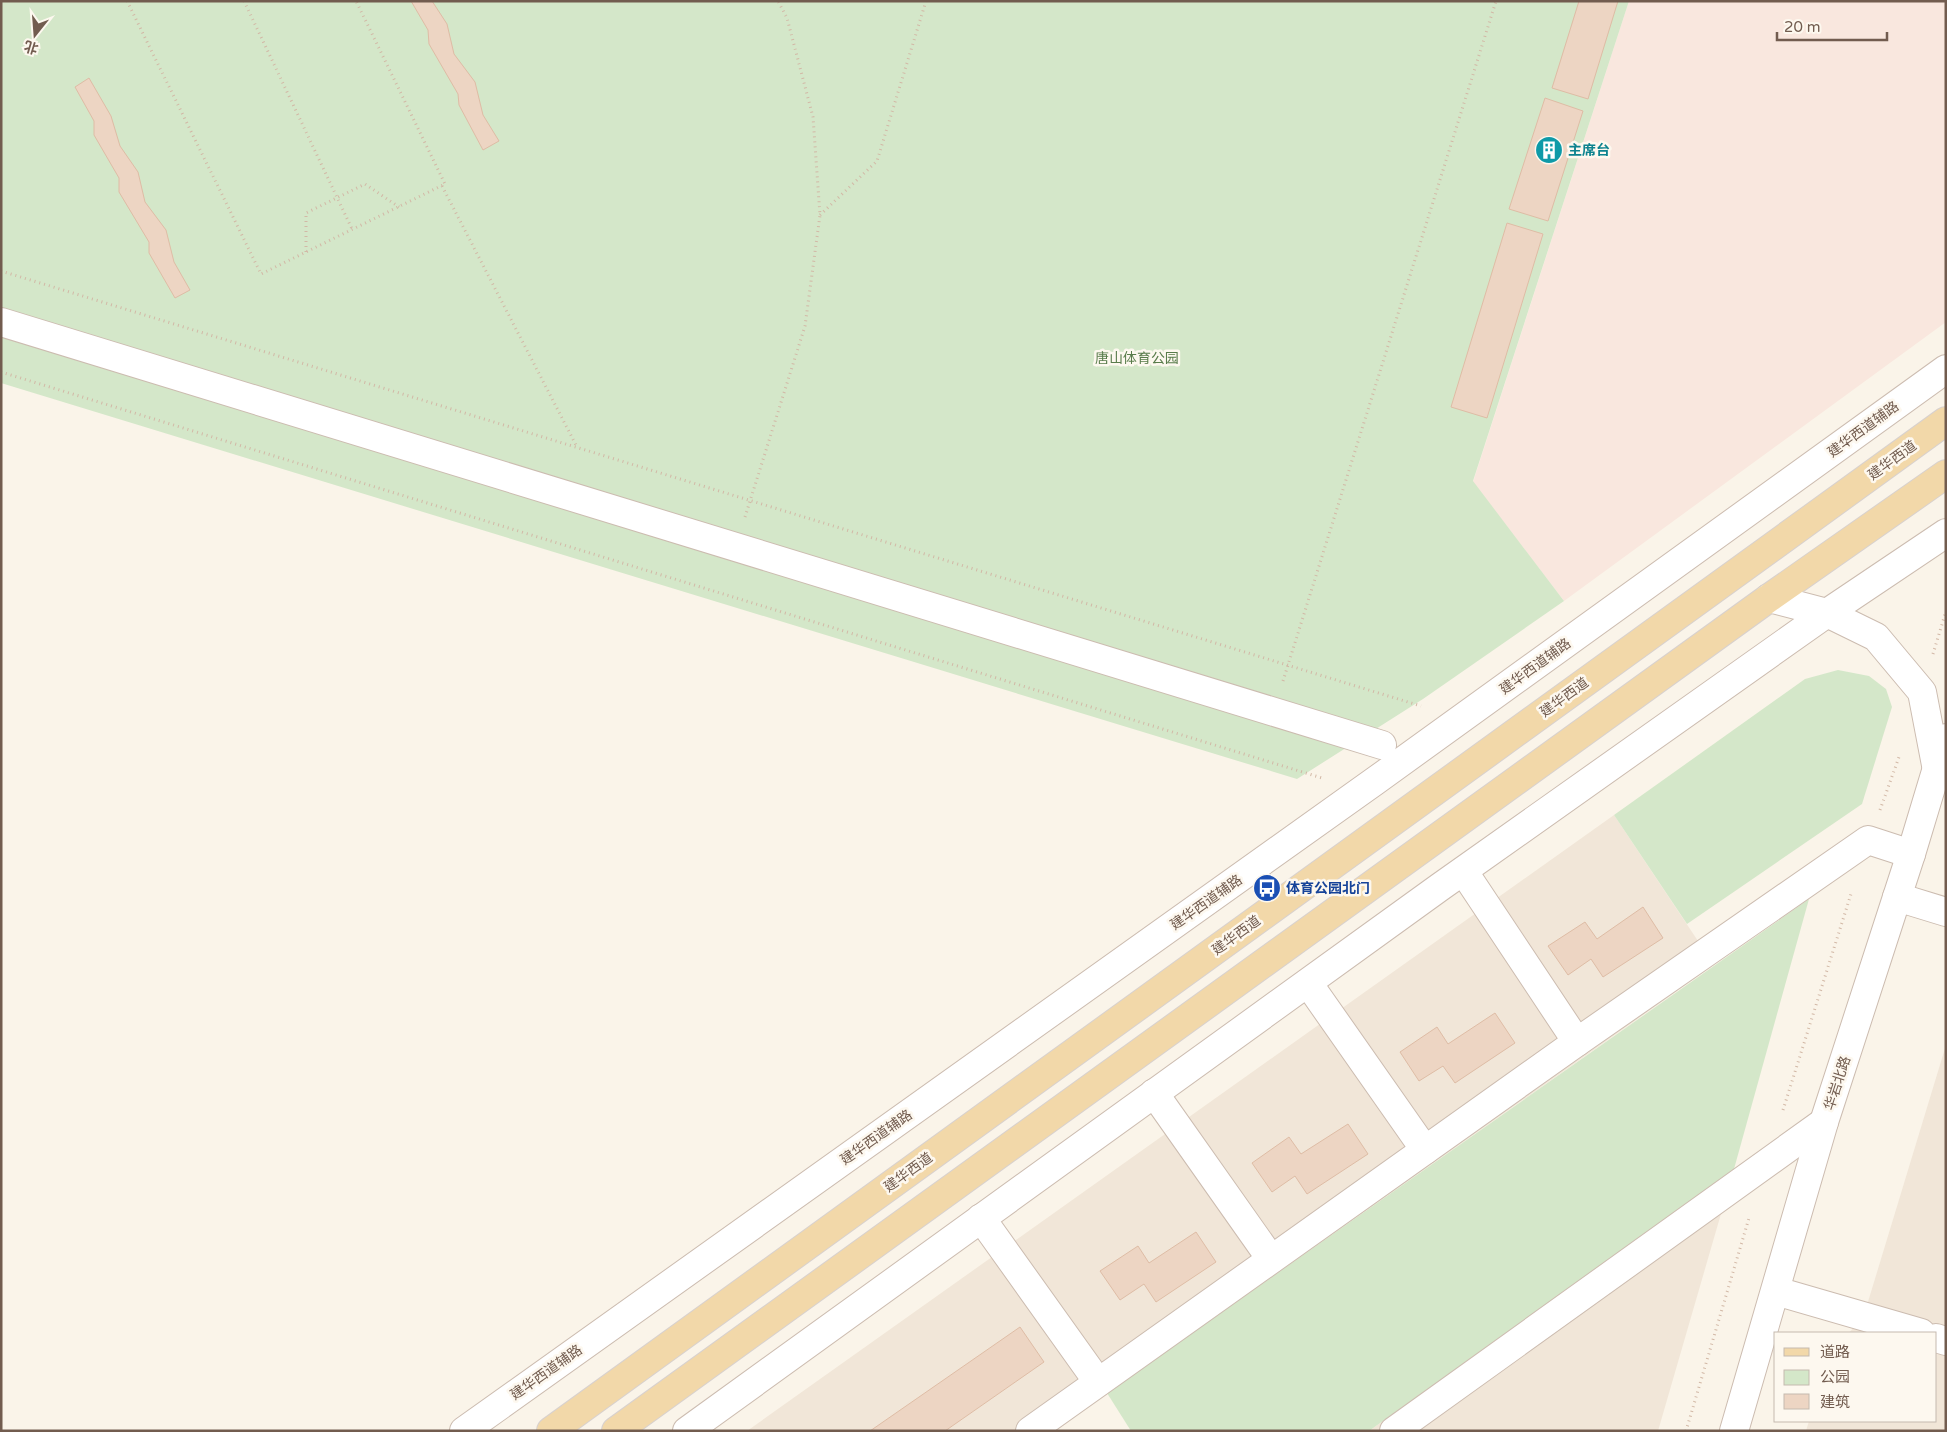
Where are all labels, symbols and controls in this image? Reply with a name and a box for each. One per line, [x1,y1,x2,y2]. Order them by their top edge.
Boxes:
north arrow [10,10,60,60]
scale bar [1777,10,1887,42]
text: 20 m [1784,18,1821,36]
text: 北 [22,37,41,57]
building icon: 主席台 [1534,135,1564,165]
place label: 主席台 [1568,142,1610,159]
park label: 唐山体育公园 [1095,350,1179,367]
street label: 建华西道辅路 [1824,398,1902,460]
street label: 建华西道 [1864,437,1920,483]
street label: 建华西道辅路 [1496,635,1574,697]
street label: 建华西道 [1536,674,1592,720]
street label: 建华西道辅路 [1167,871,1246,933]
bus stop icon: 体育公园北门 [1252,873,1282,903]
place label: 体育公园北门 [1286,880,1370,897]
street label: 建华西道 [1209,912,1264,959]
street label: 华岩北路 [1821,1054,1854,1112]
street label: 建华西道辅路 [837,1106,916,1168]
street label: 建华西道 [881,1149,936,1196]
legend [1774,1332,1937,1422]
street label: 建华西道辅路 [507,1341,586,1403]
text: 道路 [1820,1343,1850,1361]
text: 公园 [1820,1368,1850,1386]
text: 建筑 [1820,1393,1850,1411]

